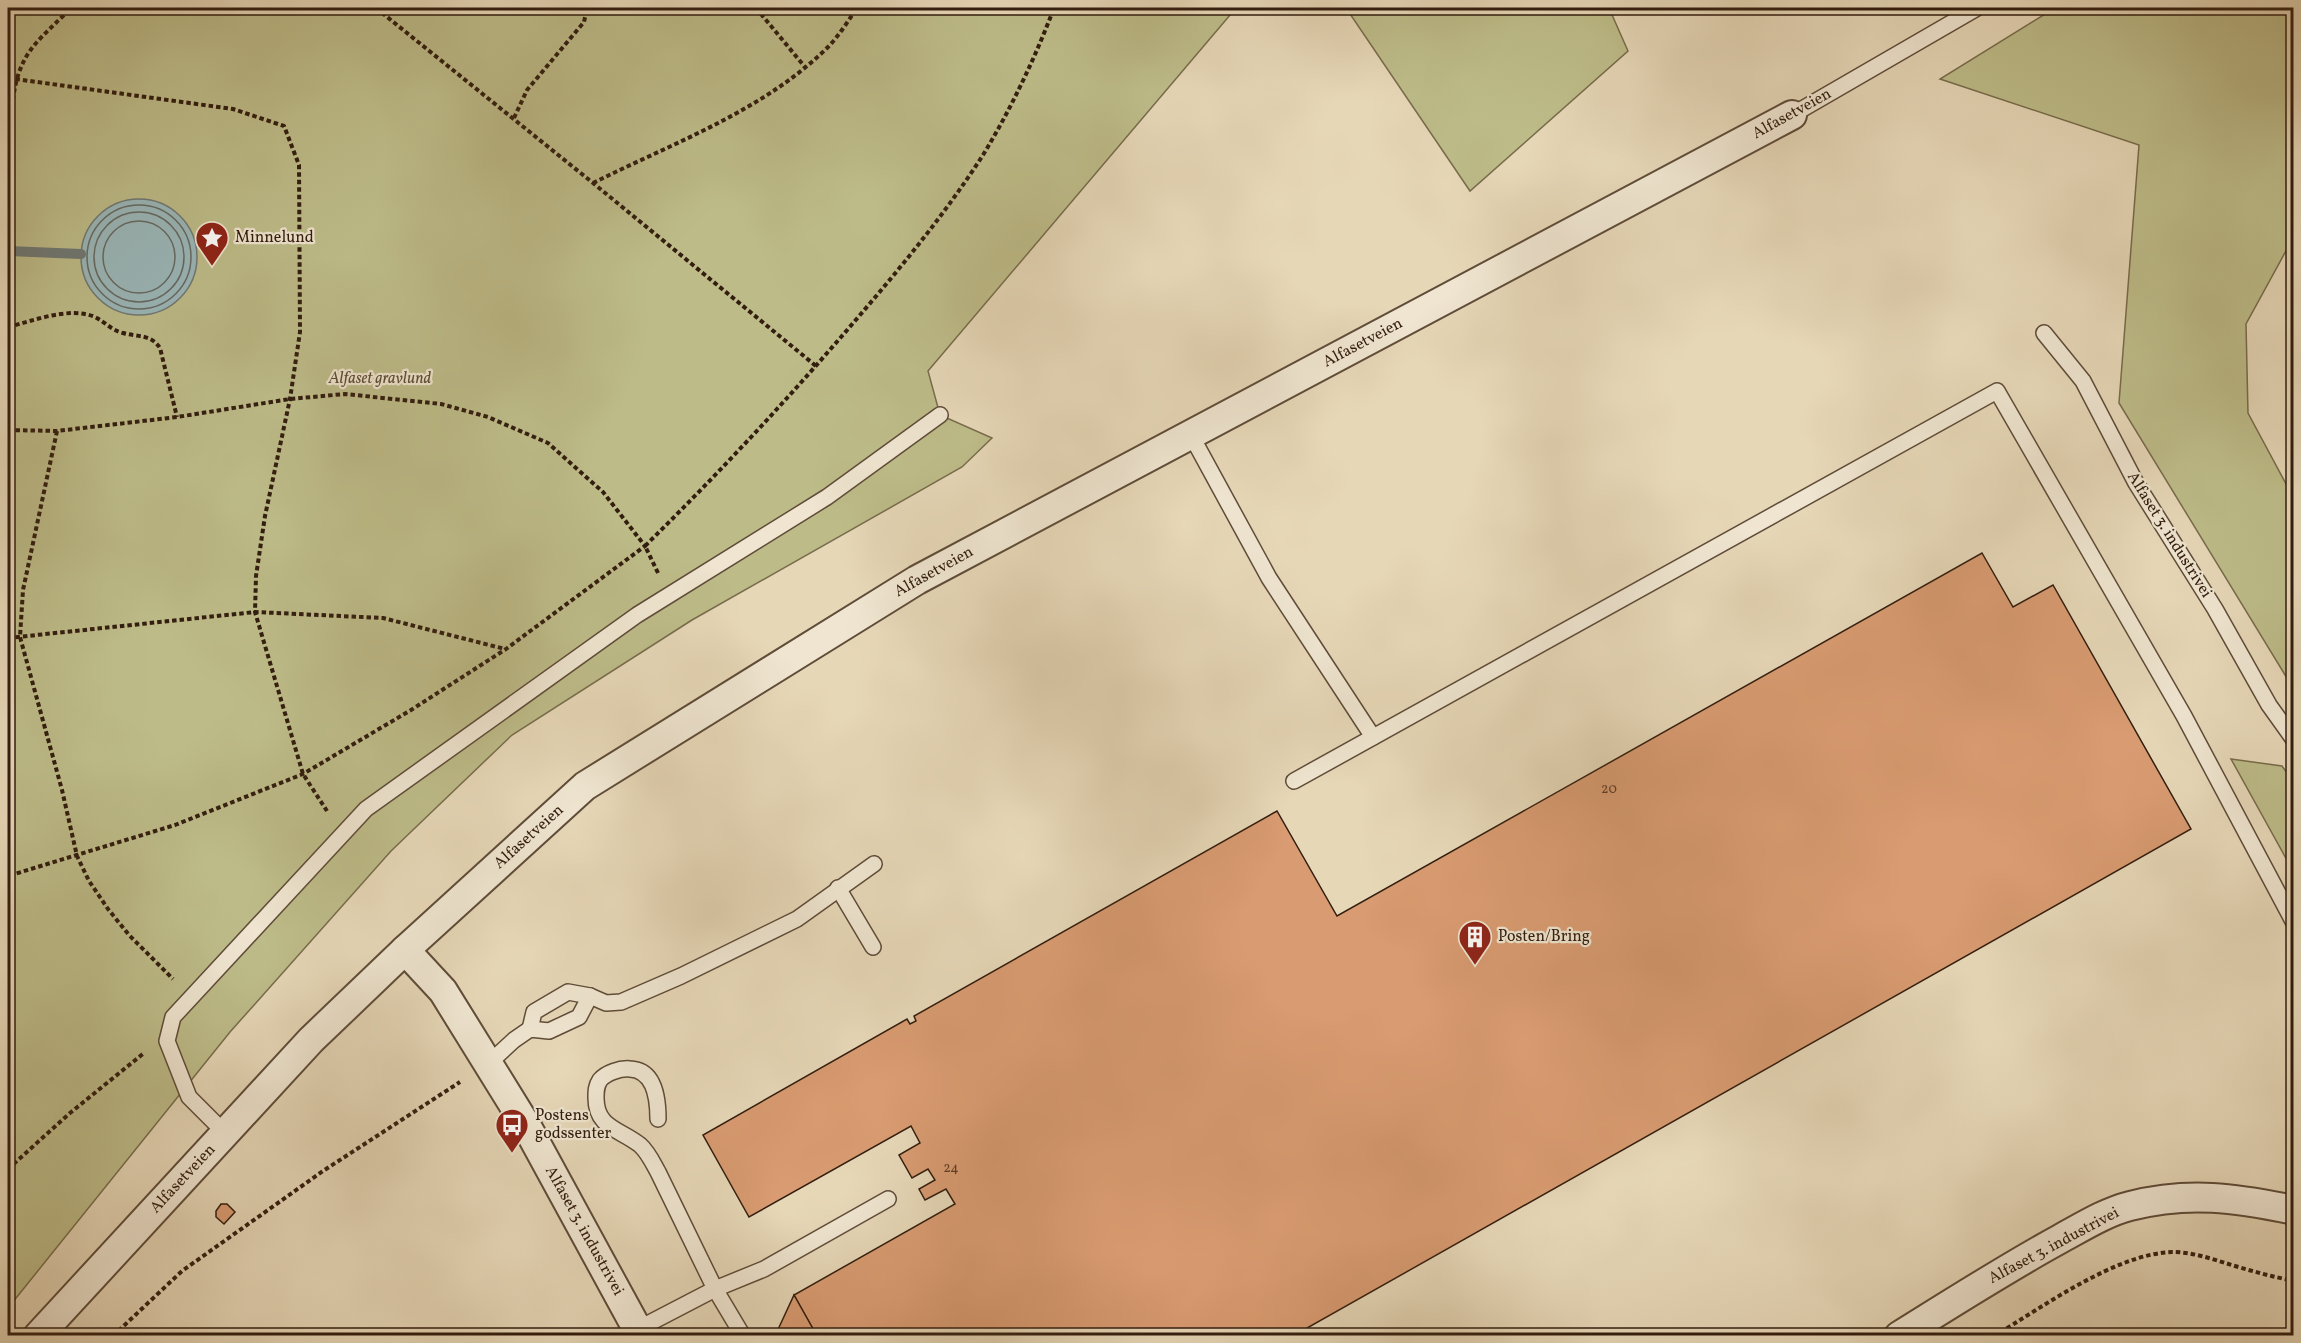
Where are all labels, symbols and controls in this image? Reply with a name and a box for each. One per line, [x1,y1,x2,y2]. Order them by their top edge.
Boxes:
street label: Alfasetveien [1748,83,1836,145]
place icon: Minnelund [194,220,230,267]
place label: Minnelund [235,227,314,249]
street label: Alfasetveien [1319,313,1407,373]
park label: Alfaset gravlund [328,368,431,390]
street label: Alfaset 3. industrivei [2121,468,2217,602]
street label: Alfasetveien [890,541,978,603]
house number: 20 [1601,780,1617,799]
street label: Alfasetveien [489,800,569,874]
building icon: Posten/Bring [1457,919,1493,966]
place label: Posten/Bring [1498,926,1590,948]
place label: Postens godssenter [535,1105,612,1145]
bus stop icon: Postens godssenter [494,1107,530,1154]
street label: Alfasetveien [145,1140,221,1218]
house number: 24 [943,1159,959,1178]
street label: Alfaset 3. industrivei [539,1162,629,1300]
street label: Alfaset 3. industrivei [1985,1202,2123,1290]

